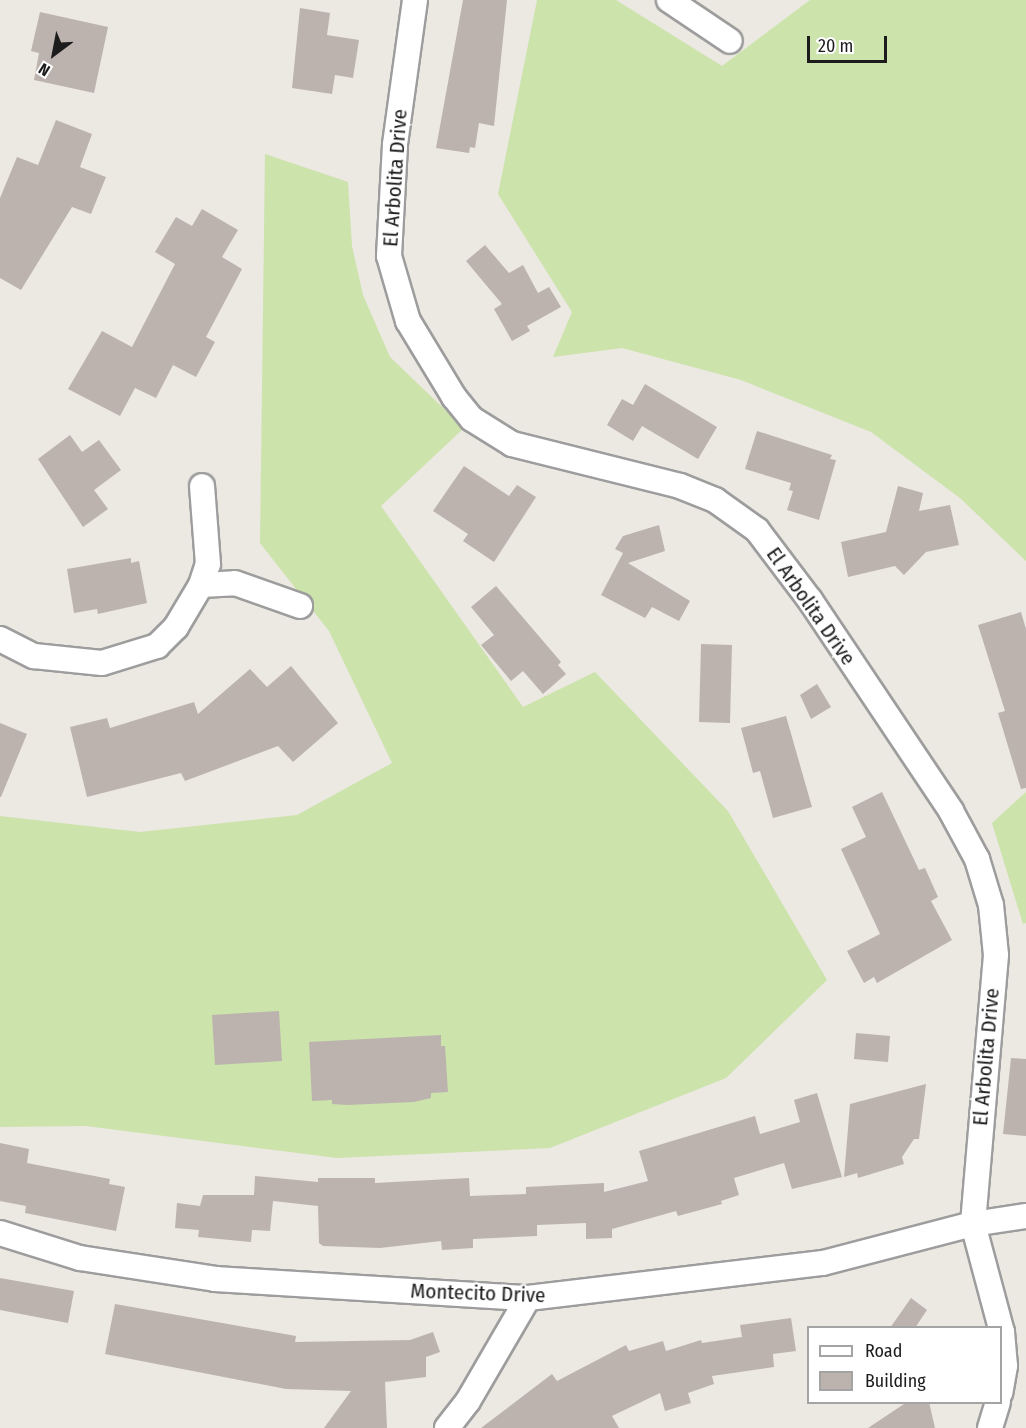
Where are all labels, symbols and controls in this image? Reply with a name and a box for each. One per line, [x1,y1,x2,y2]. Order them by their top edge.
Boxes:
north arrow [24,24,84,84]
scale bar [810,24,890,62]
text: 20 m [818,35,853,57]
text: N [35,59,53,80]
street label: El Arbolita Drive [378,108,412,248]
street label: El Arbolita Drive [761,542,861,670]
street label: El Arbolita Drive [967,987,1005,1127]
street label: Montecito Drive [410,1278,546,1308]
legend [807,1326,1002,1404]
text: Road [865,1340,902,1362]
text: Building [865,1370,926,1392]

